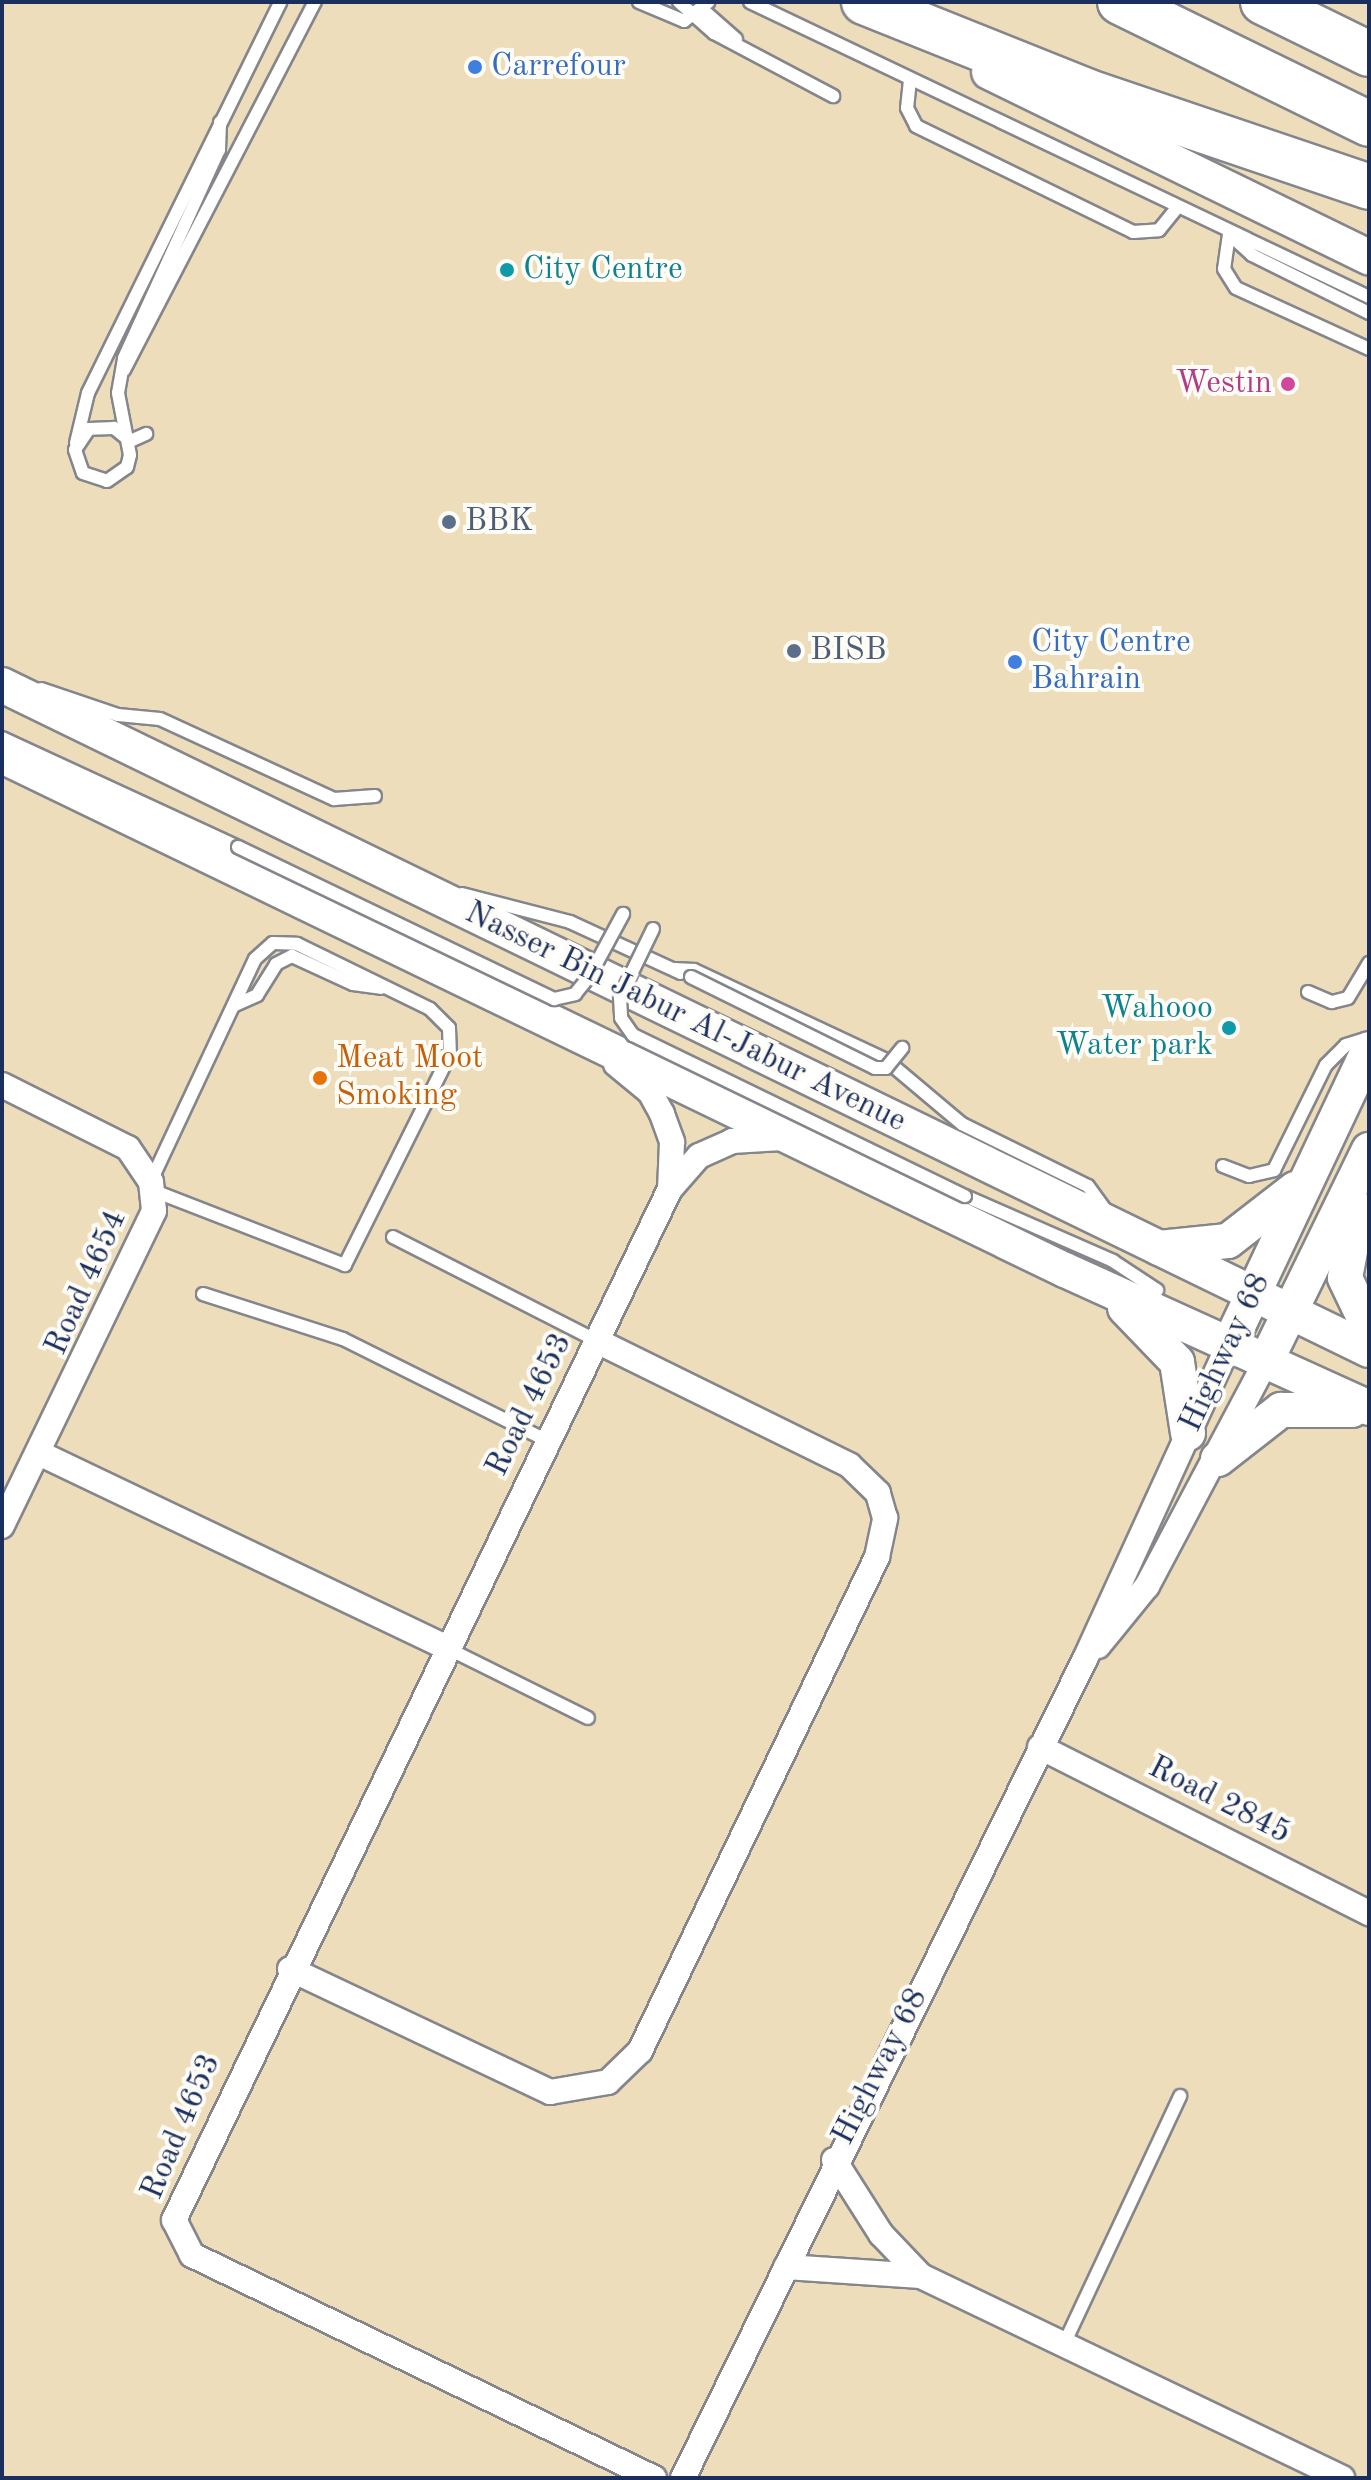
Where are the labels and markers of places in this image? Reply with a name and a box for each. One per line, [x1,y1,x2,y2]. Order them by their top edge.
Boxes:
place label: Carrefour [491,48,626,86]
marker: Carrefour [466,58,484,76]
place label: City Centre [523,251,683,289]
marker: City Centre [498,261,516,279]
place label: Westin [1175,365,1272,403]
marker: Westin [1279,375,1297,393]
place label: BBK [465,503,533,541]
marker: BBK [440,513,458,531]
place label: City Centre Bahrain [1031,625,1191,700]
place label: BISB [810,632,887,670]
marker: BISB [785,642,803,660]
marker: City Centre Bahrain [1006,653,1024,671]
place label: Wahooo Water park [1055,991,1213,1066]
marker: Wahooo Water park [1220,1019,1238,1037]
place label: Meat Moot Smoking [336,1041,483,1116]
marker: Meat Moot Smoking [311,1069,329,1087]

